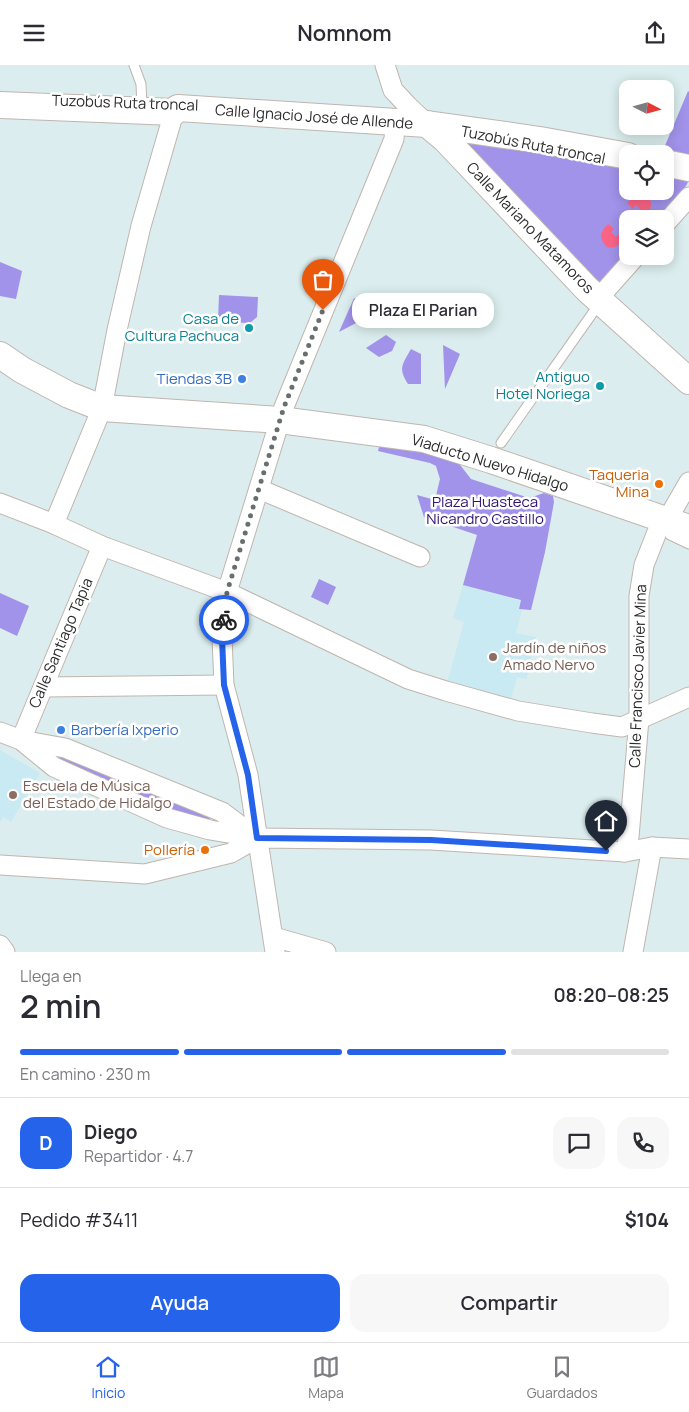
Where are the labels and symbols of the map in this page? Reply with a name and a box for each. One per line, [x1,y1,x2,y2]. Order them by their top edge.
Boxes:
north arrow [619,80,674,135]
street label: Tuzobús Ruta troncal [51,89,199,116]
street label: Calle Ignacio José de Allende [214,99,414,134]
street label: Tuzobús Ruta troncal [459,120,607,169]
street label: Calle Mariano Matamoros [462,157,599,298]
pin [302,259,344,310]
callout: Plaza El Parian [353,293,496,327]
place label: Casa de Cultura Pachuca [125,308,239,346]
marker: Casa de Cultura Pachuca [243,322,255,334]
place label: Antiguo Hotel Noriega [496,366,590,404]
place label: Tiendas 3B [157,368,232,389]
marker: Tiendas 3B [236,373,248,385]
marker: Antiguo Hotel Noriega [594,380,606,392]
street label: Viaducto Nuevo Hidalgo [409,429,571,496]
place label: Taqueria Mina [589,464,649,502]
marker: Taqueria Mina [653,478,665,490]
park label: Plaza Huasteca Nicandro Castillo [426,491,544,529]
street label: Calle Santiago Tapia [24,574,98,711]
street label: Calle Francisco Javier Mina [624,584,651,768]
courier [199,595,249,645]
place label: Jardín de niños Amado Nervo [503,637,607,675]
marker: Jardín de niños Amado Nervo [487,651,499,663]
place label: Barbería Ixperio [71,719,179,740]
marker: Barbería Ixperio [55,724,67,736]
place label: Escuela de Música del Estado de Hidalgo [23,775,172,813]
marker: Escuela de Música del Estado de Hidalgo [7,789,19,801]
pin [585,800,627,851]
place label: Pollería [144,839,195,860]
marker: Pollería [199,844,211,856]

